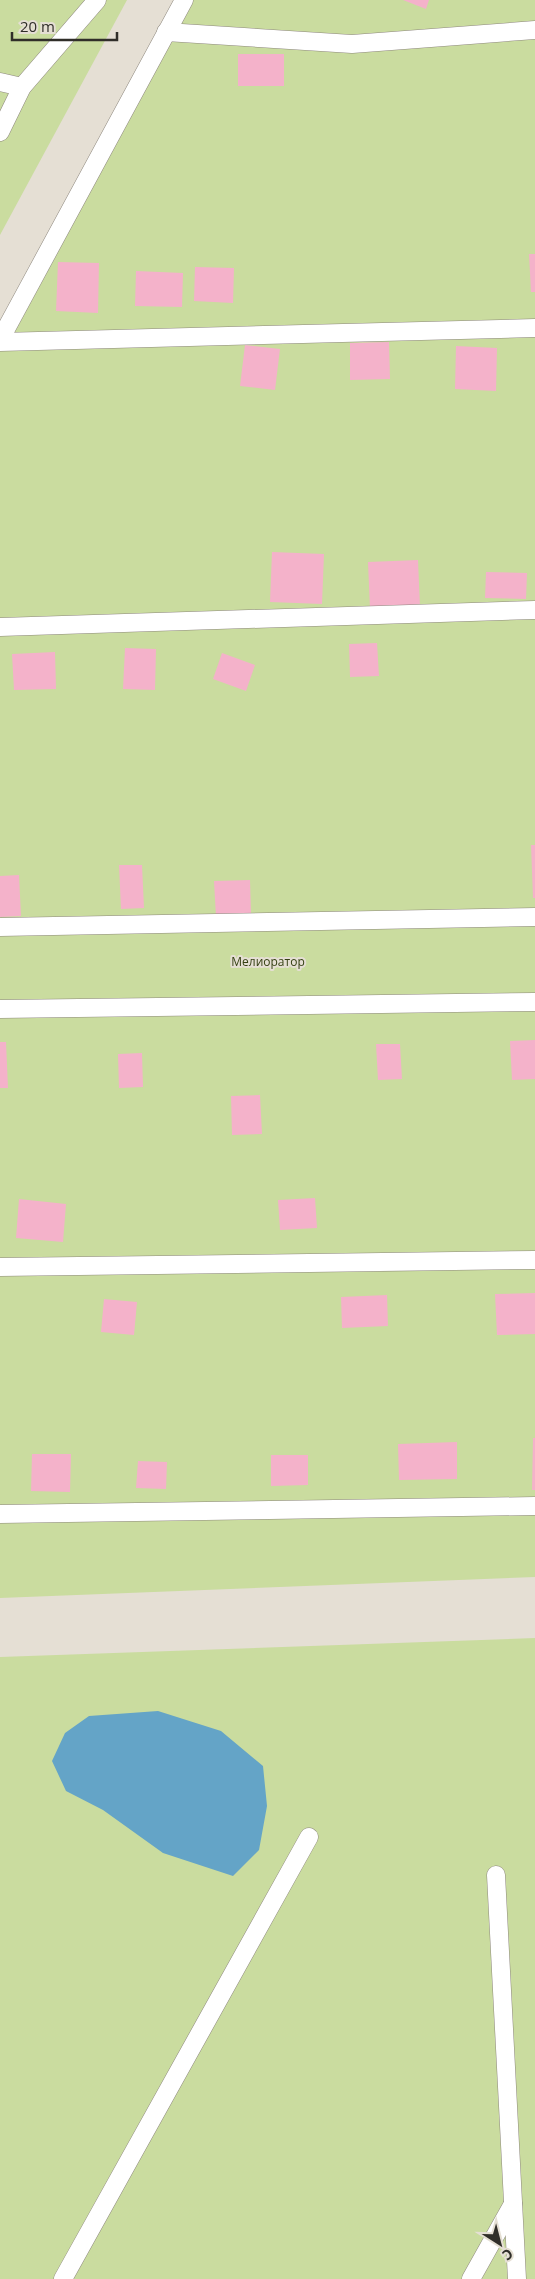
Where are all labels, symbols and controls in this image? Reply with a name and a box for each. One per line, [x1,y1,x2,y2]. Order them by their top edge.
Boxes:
scale bar [12,10,118,42]
text: 20 m [20,16,55,36]
park label: Мелиоратор [231,953,305,970]
north arrow [475,2219,525,2269]
text: С [499,2245,517,2265]

